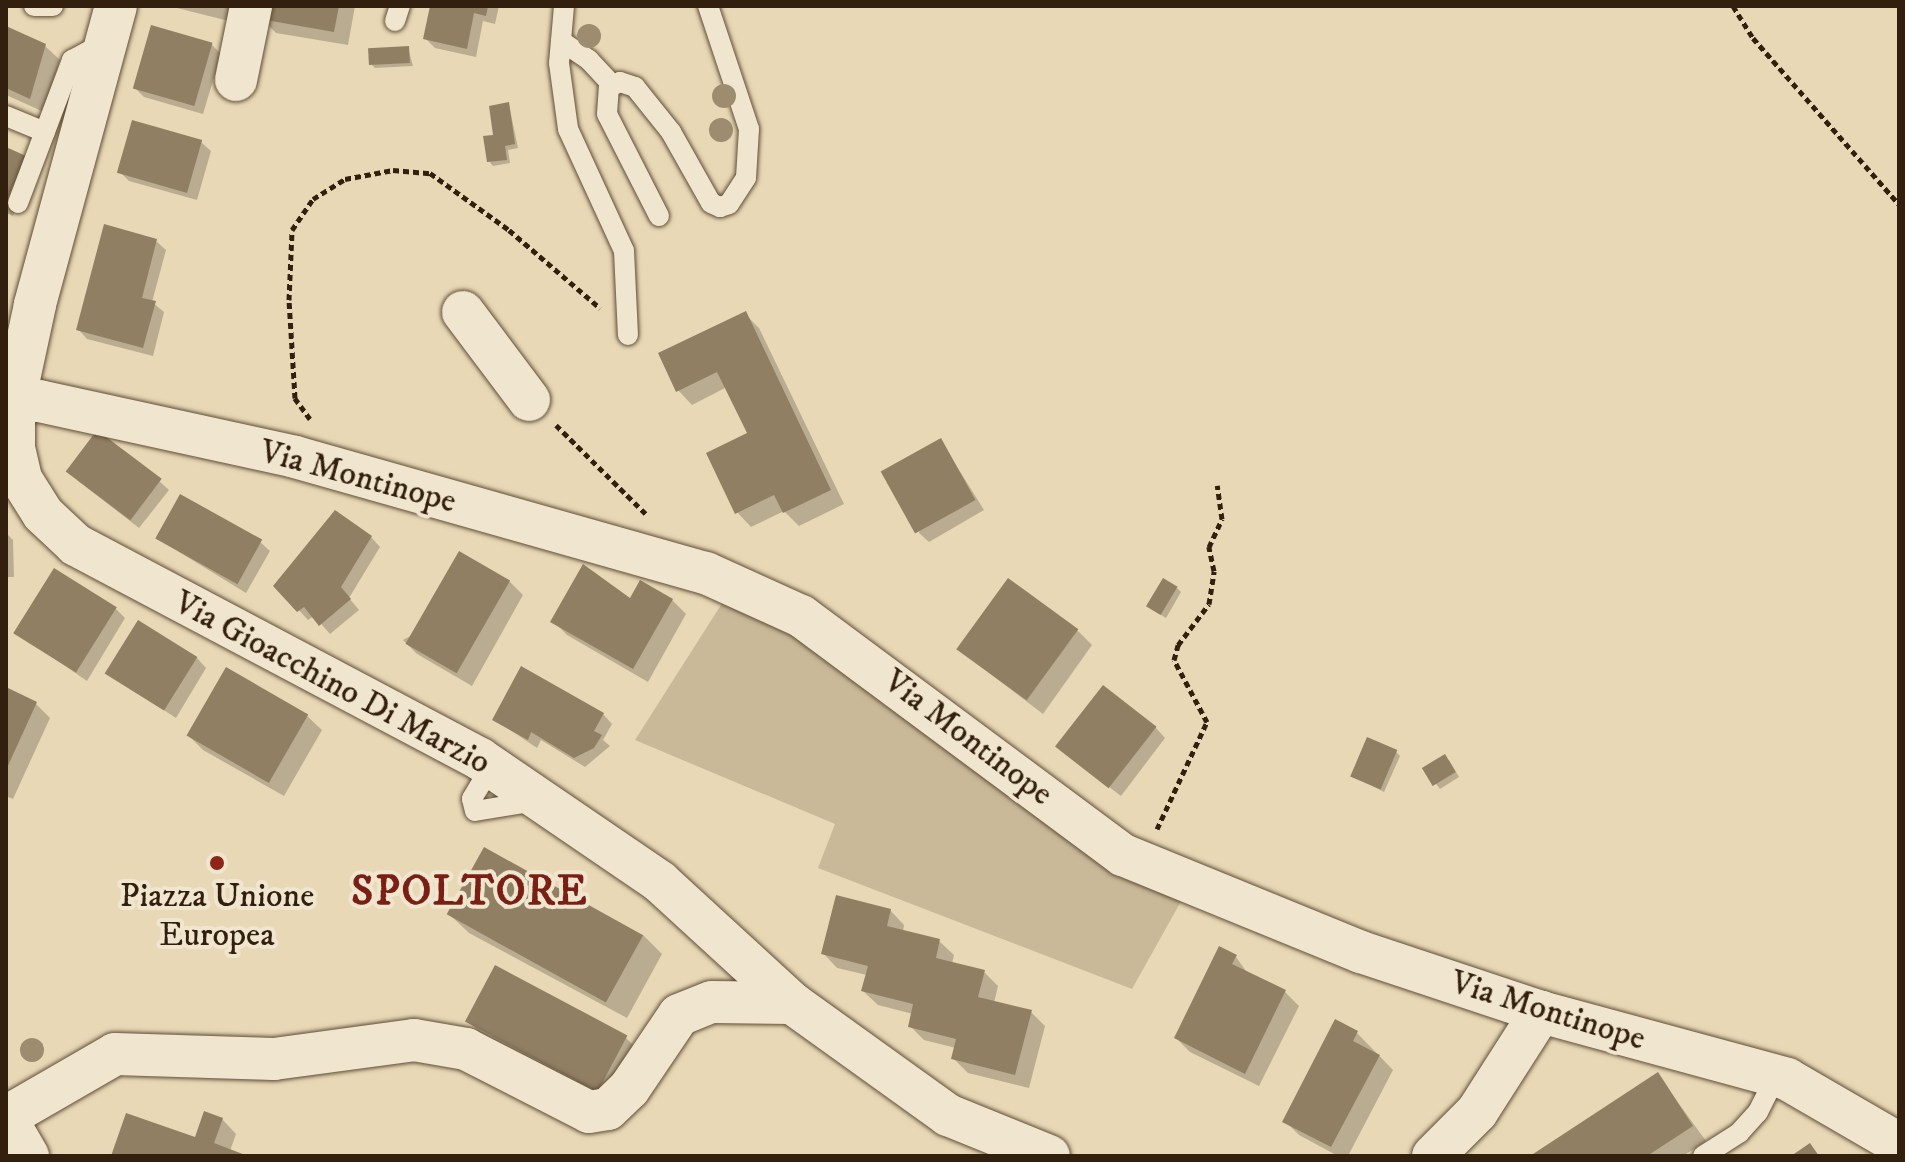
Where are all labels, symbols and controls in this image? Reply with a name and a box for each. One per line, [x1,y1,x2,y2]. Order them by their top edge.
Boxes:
street label: Via Montinope [255,431,461,523]
street label: Via Gioacchino Di Marzio [167,582,497,784]
street label: Via Montinope [875,661,1061,815]
marker: Piazza Unione Europea [208,854,226,872]
district label: SPOLTORE [351,867,589,917]
place label: Piazza Unione Europea [120,876,314,956]
street label: Via Montinope [1446,962,1650,1060]

